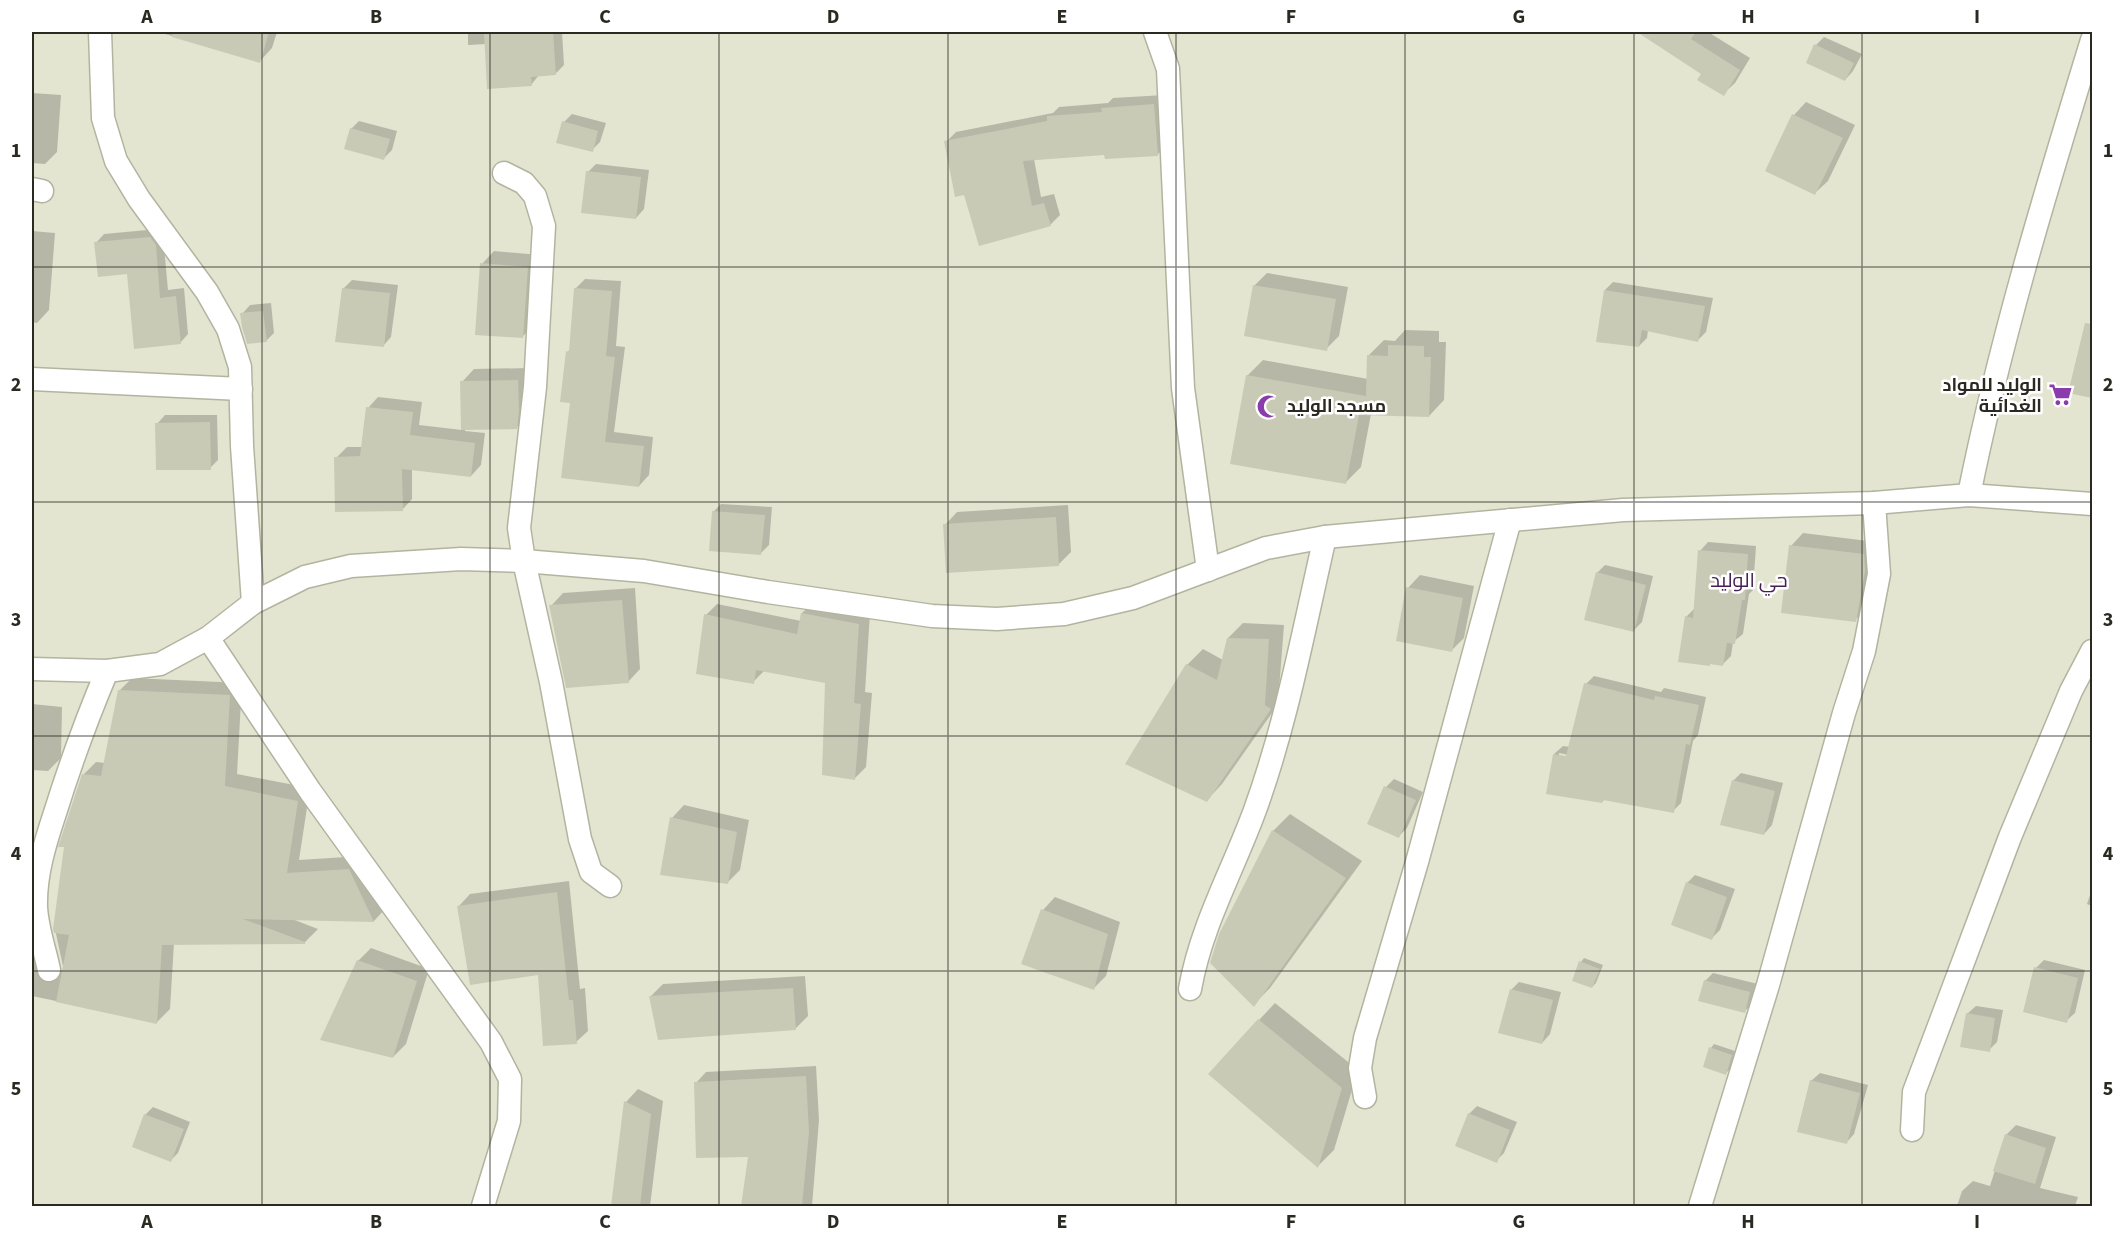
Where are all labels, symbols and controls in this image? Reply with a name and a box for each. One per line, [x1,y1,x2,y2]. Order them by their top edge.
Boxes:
text: A [140,3,153,31]
text: B [370,3,382,31]
text: C [599,3,611,31]
text: D [827,3,839,31]
text: E [1057,3,1067,31]
text: F [1286,3,1296,31]
text: G [1513,3,1525,31]
text: H [1741,3,1755,31]
text: I [1974,3,1980,31]
text: 1 [11,137,21,165]
text: 1 [2103,137,2113,165]
text: 2 [11,371,21,399]
text: 2 [2103,371,2113,399]
place label: الوليد للمواد الغدائية [1942,373,2042,419]
supermarket icon: الوليد للمواد الغدائية [2047,382,2073,408]
mosque icon: مسجد الوليد [1256,393,1282,419]
place label: مسجد الوليد [1287,394,1386,419]
district label: حي الوليد [1710,567,1788,596]
text: 3 [11,606,21,634]
text: 3 [2103,606,2113,634]
text: 4 [11,840,22,868]
text: 4 [2103,840,2114,868]
text: 5 [11,1075,21,1103]
text: 5 [2103,1075,2113,1103]
text: A [140,1208,153,1236]
text: B [370,1208,382,1236]
text: C [599,1208,611,1236]
text: D [827,1208,839,1236]
text: E [1057,1208,1067,1236]
text: F [1286,1208,1296,1236]
text: G [1513,1208,1525,1236]
text: H [1741,1208,1755,1236]
text: I [1974,1208,1980,1236]

